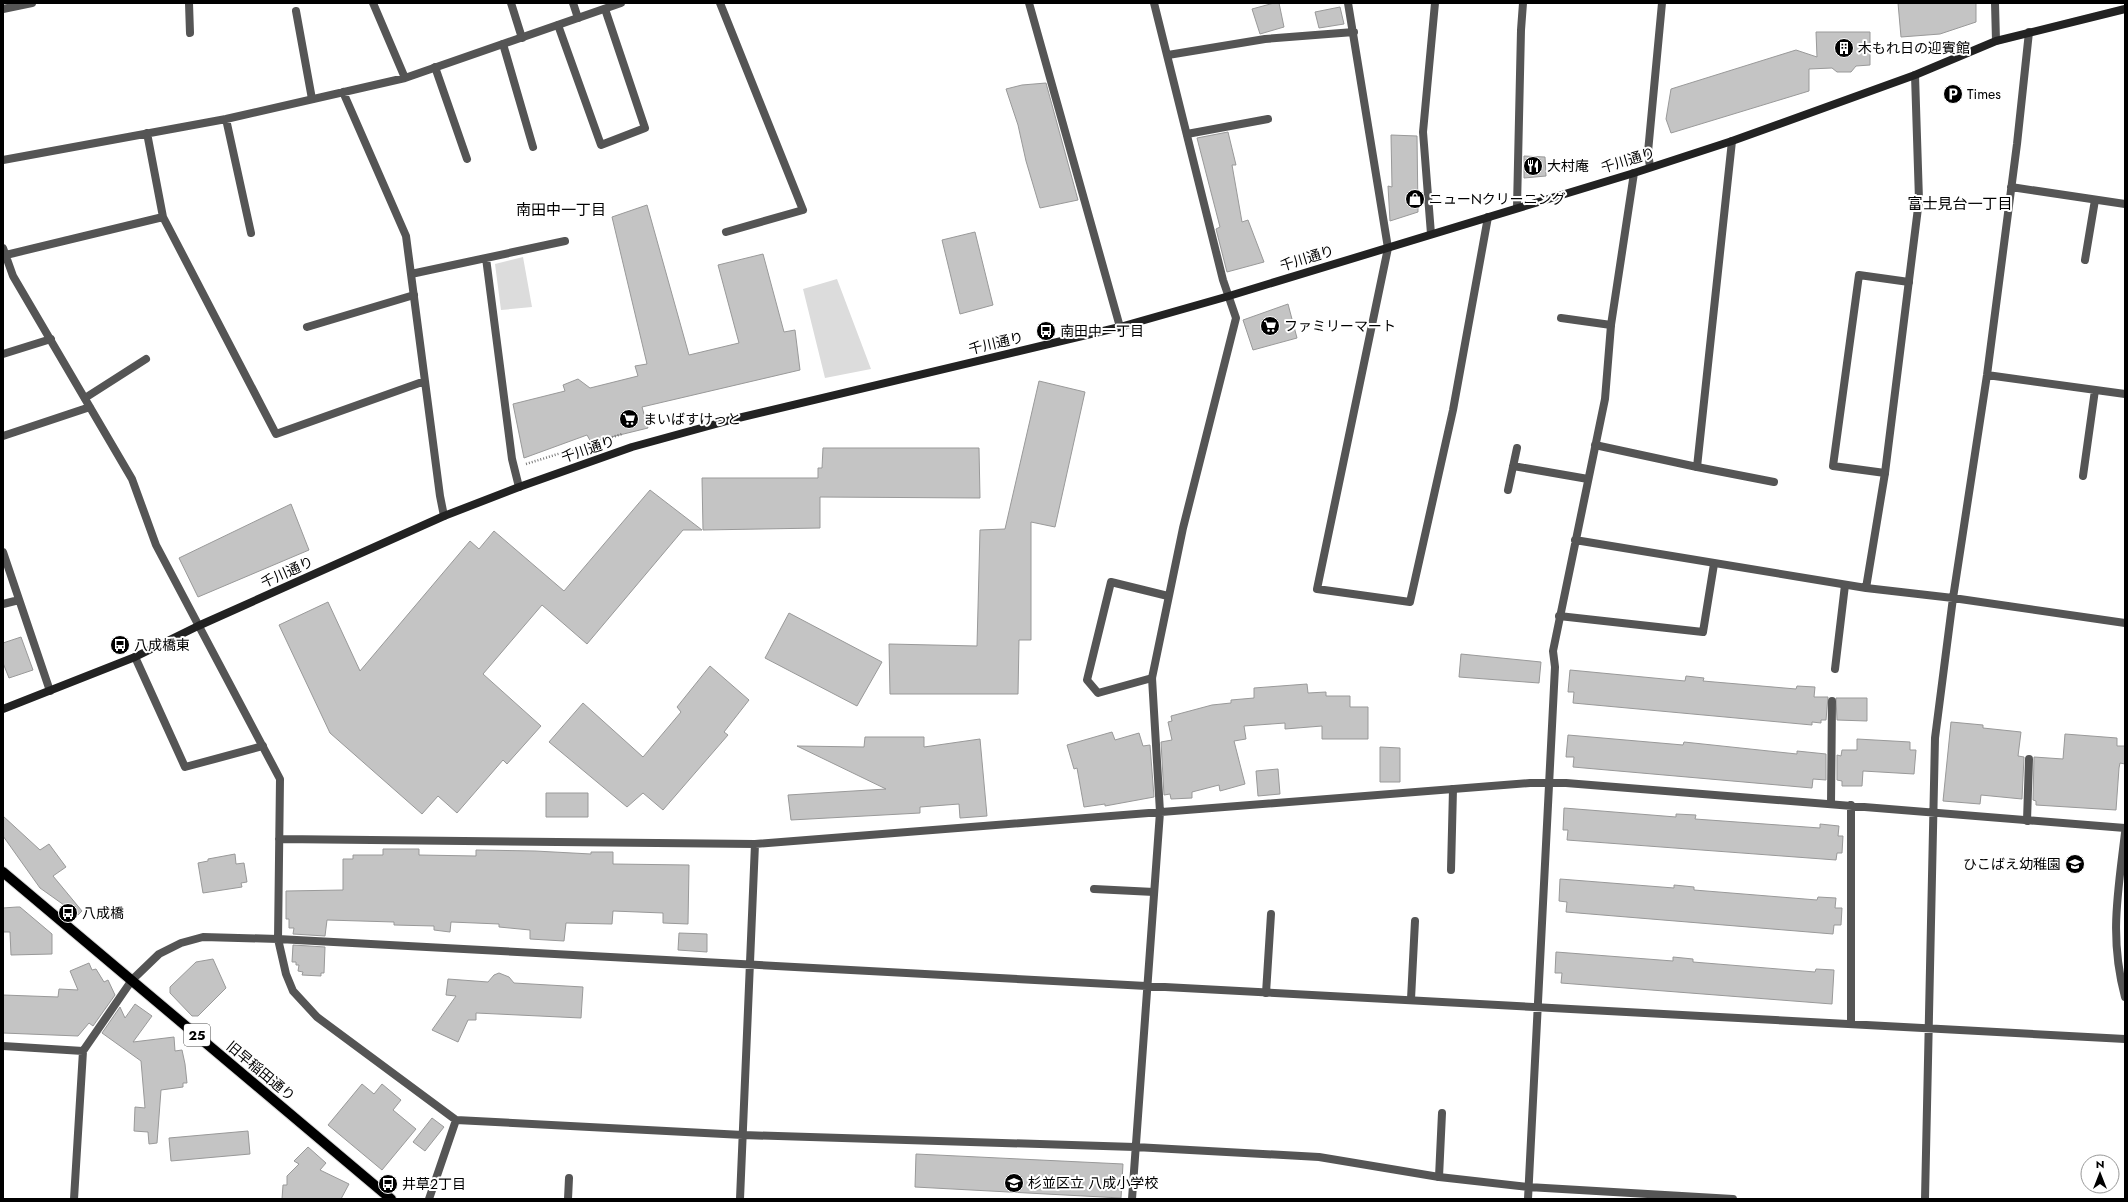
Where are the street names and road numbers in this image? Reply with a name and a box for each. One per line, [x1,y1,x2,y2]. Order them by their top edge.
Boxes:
street label: 千川通り [1598,142,1658,178]
street label: 千川通り [1277,240,1337,276]
street label: 千川通り [966,327,1026,359]
street label: 千川通り [558,430,618,468]
street label: 千川通り [257,551,317,593]
road number: 25 [184,1024,210,1046]
street label: 旧早稲田通り [222,1036,300,1106]

